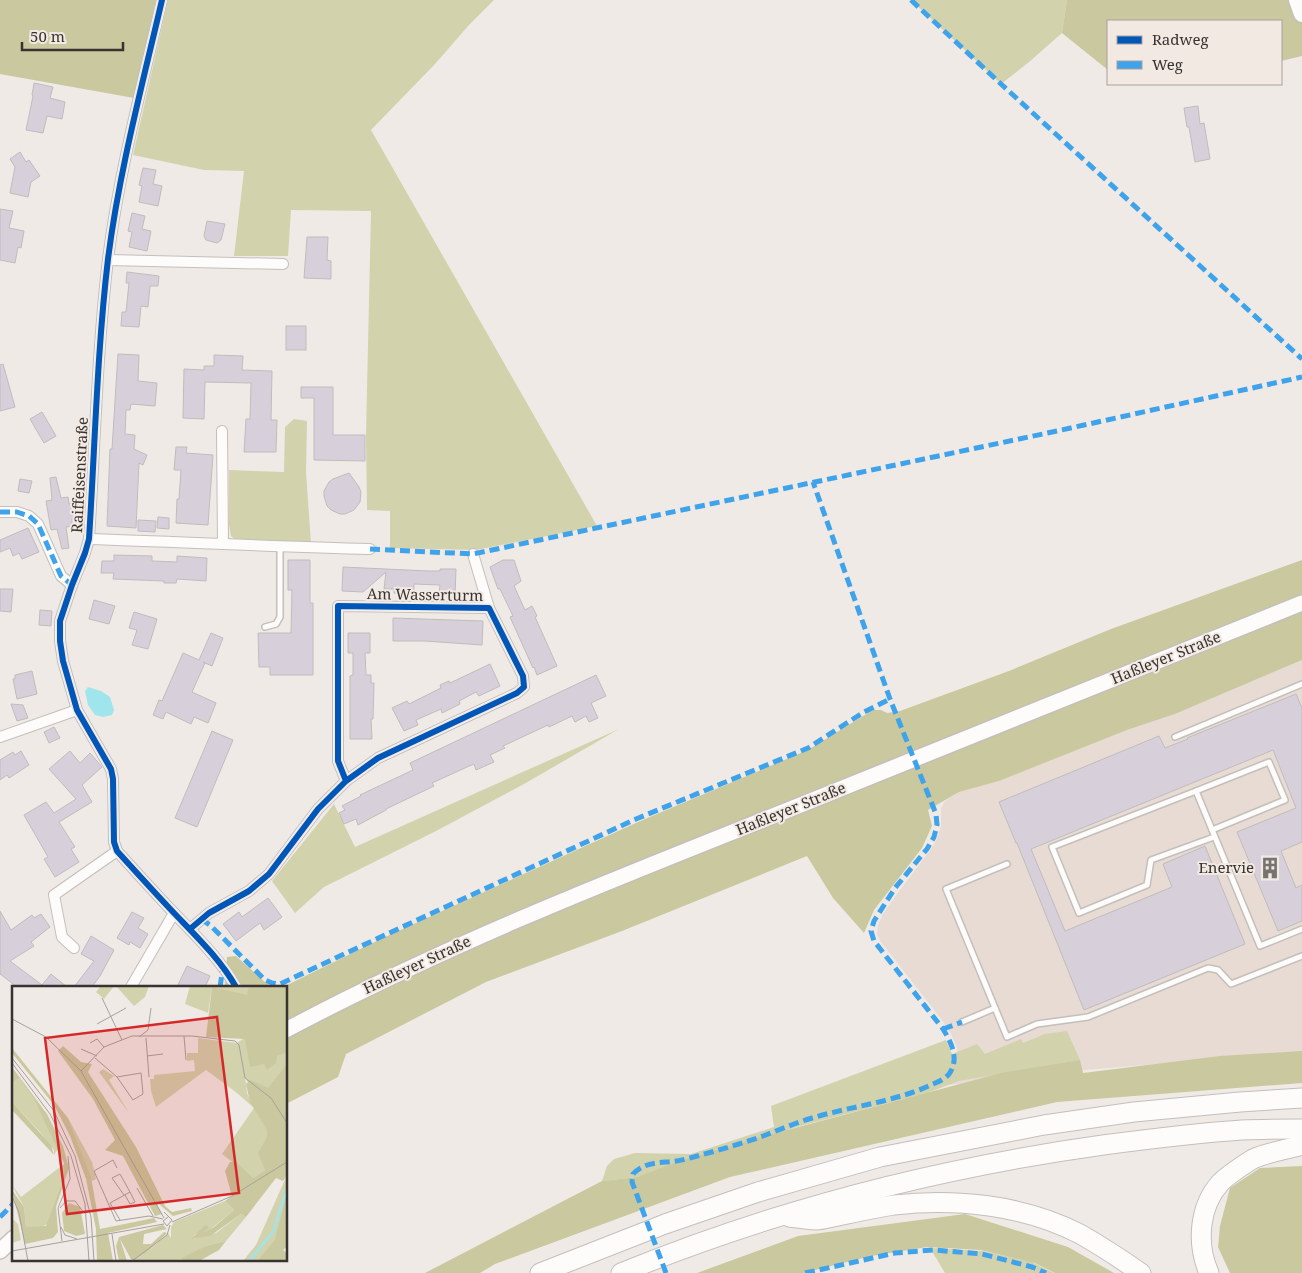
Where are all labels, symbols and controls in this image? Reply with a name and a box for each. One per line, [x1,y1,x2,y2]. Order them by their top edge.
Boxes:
scale bar [22,20,124,52]
legend [1107,20,1282,85]
text: 50 m [30,26,65,46]
text: Radweg [1152,29,1209,49]
text: Weg [1152,54,1183,74]
street label: Raiffeisenstraße [66,417,92,533]
street label: Am Wasserturm [367,583,483,605]
street label: Haßleyer Straße [1108,626,1223,688]
street label: Haßleyer Straße [733,777,848,839]
building icon: Enervie [1257,855,1283,881]
place label: Enervie [1198,857,1254,877]
street label: Haßleyer Straße [360,930,474,998]
inset map [12,986,288,1260]

